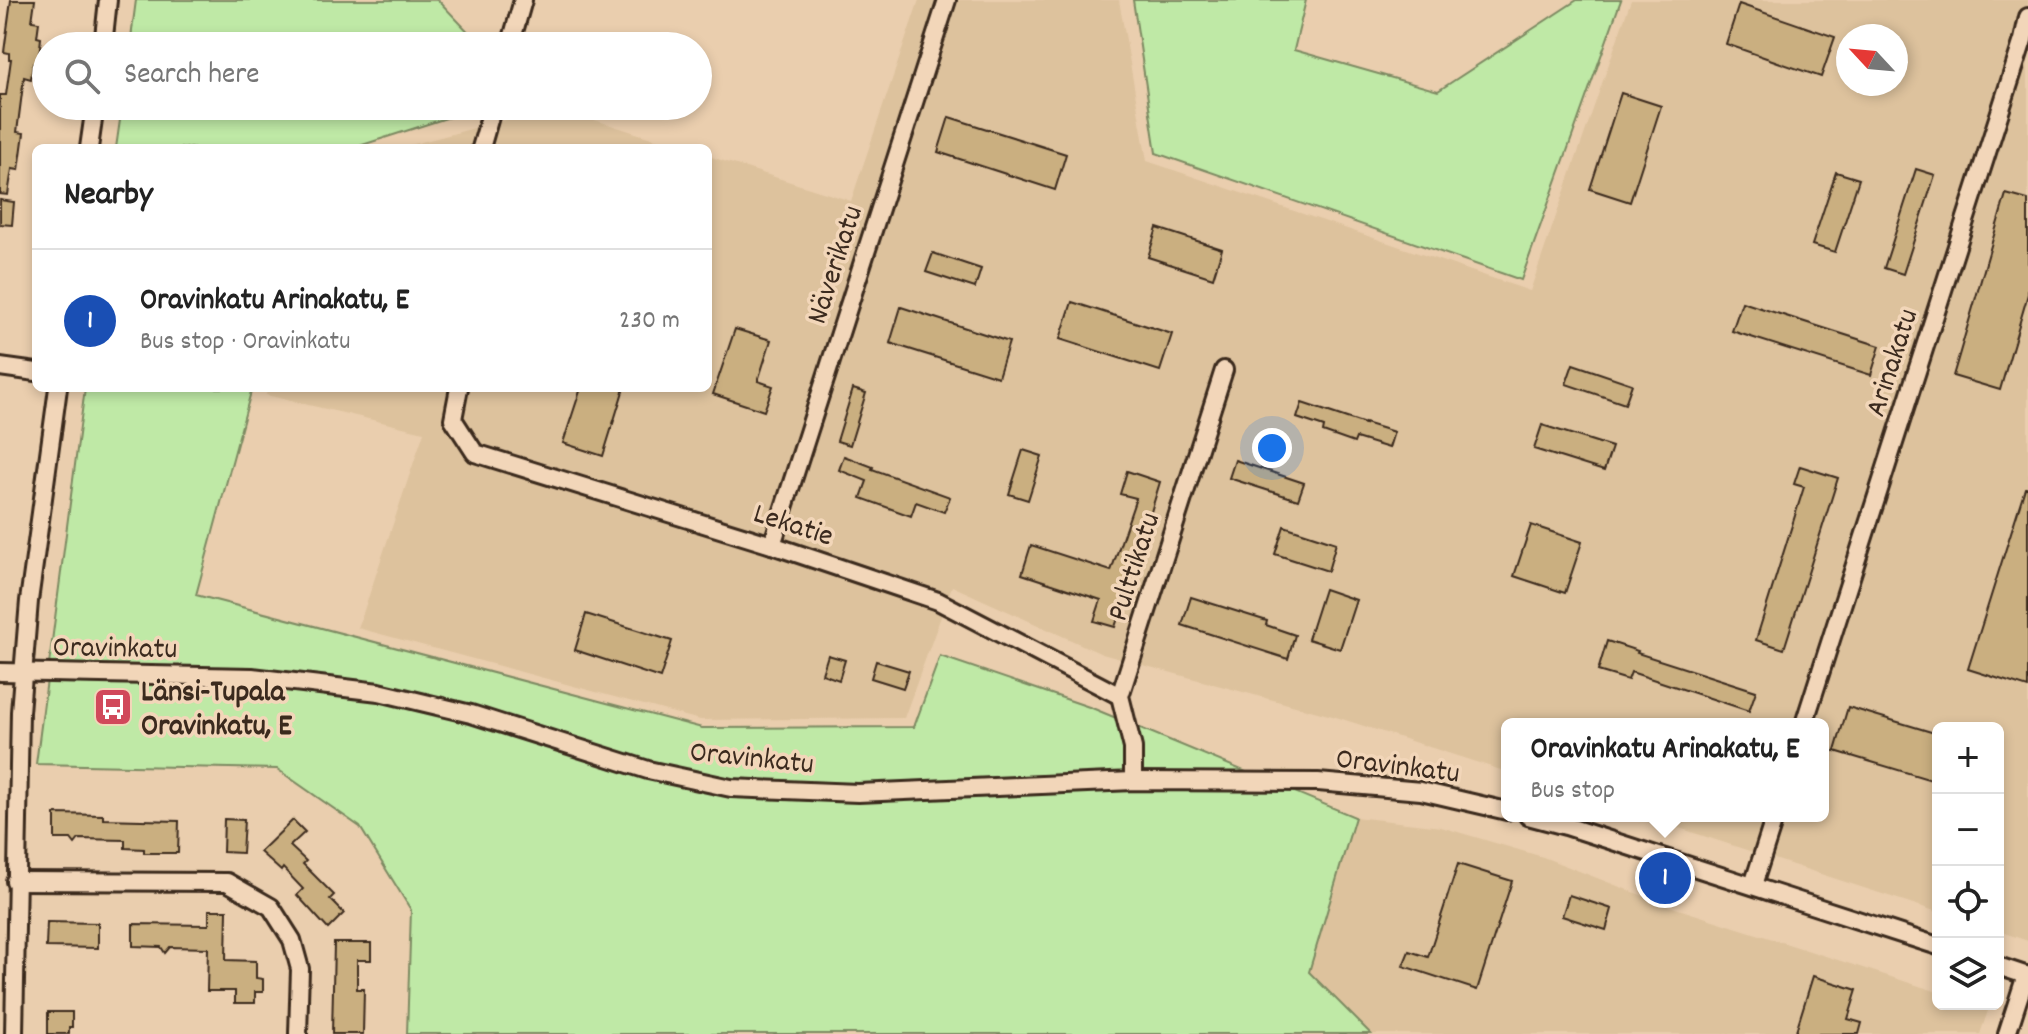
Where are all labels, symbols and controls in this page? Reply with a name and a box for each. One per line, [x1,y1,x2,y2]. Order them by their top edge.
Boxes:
north arrow [1836,24,1908,96]
search box [32,32,712,120]
icon: search [60,54,104,98]
text: Search here [124,55,260,98]
text: Nearby [64,172,153,221]
street label: Näverikatu [798,200,877,330]
text: Oravinkatu Arinakatu, E [140,281,409,324]
text: 1 [87,303,93,340]
text: 230 m [619,303,680,340]
street label: Arinakatu [1857,304,1932,423]
text: Bus stop · Oravinkatu [140,324,350,361]
your location [1252,428,1292,468]
street label: Lekatie [747,494,838,560]
street label: Pulttikatu [1099,508,1174,627]
street label: Oravinkatu [52,628,178,673]
place label: Länsi-Tupala Oravinkatu, E [141,673,292,750]
bus stop icon: Länsi-Tupala Oravinkatu, E [92,686,134,728]
popup [1501,718,1829,822]
map controls [1932,722,2004,1010]
button: + [1932,722,2004,794]
text: Oravinkatu Arinakatu, E [1530,730,1800,773]
street label: Oravinkatu [687,733,816,788]
street label: Oravinkatu [1333,740,1462,797]
text: Bus stop [1530,773,1615,810]
button: − [1932,794,2004,866]
pin: 1 [1639,848,1691,908]
button: locate [1932,866,2004,938]
button: layers [1932,938,2004,1010]

